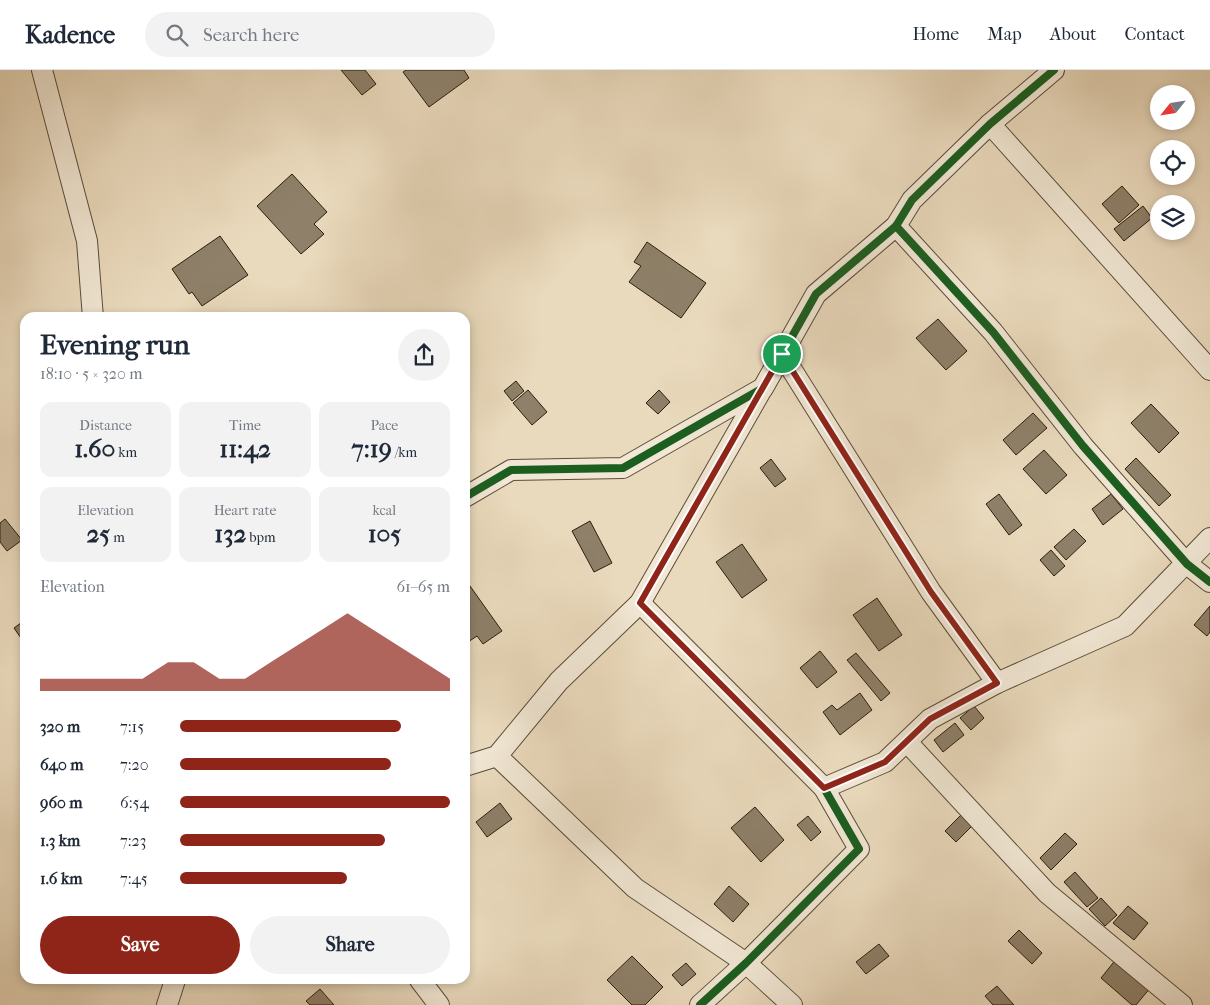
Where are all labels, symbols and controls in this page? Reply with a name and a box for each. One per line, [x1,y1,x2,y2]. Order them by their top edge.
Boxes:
search box [145,12,495,57]
text: Kadence [25,21,115,49]
icon: search [163,21,191,49]
text: Search here [203,24,299,46]
text: Home [912,24,959,45]
text: Map [987,24,1022,45]
text: About [1050,24,1096,45]
text: Contact [1124,24,1185,45]
north arrow [1150,85,1195,130]
map controls [1150,85,1195,240]
button: locate [1150,140,1195,185]
button: layers [1150,195,1195,240]
text: Evening run [40,328,190,361]
button: share [398,329,450,381]
pin [761,333,803,375]
icon: arrive [768,340,796,368]
text: 18:10 · 5 × 320 m [40,364,142,383]
text: Distance [79,417,132,434]
text: Time [229,417,261,434]
text: Pace [370,417,398,434]
text: 1.60 [74,434,115,463]
text: 11:42 [219,434,271,463]
text: 7:19 [352,434,392,463]
text: km [115,444,137,461]
text: /km [392,444,417,461]
text: Elevation [77,502,134,519]
text: Heart rate [214,502,276,519]
text: kcal [373,502,396,519]
text: 25 [87,519,110,548]
text: 132 [214,519,246,548]
text: 105 [368,519,401,548]
text: m [110,529,125,546]
text: bpm [246,529,276,546]
text: Elevation [40,577,105,596]
text: 61–65 m [396,577,450,596]
text: 320 m [40,717,80,736]
text: 7:15 [120,717,144,736]
text: 640 m [40,755,84,774]
text: 7:20 [120,755,149,774]
text: 960 m [40,793,83,812]
text: 6:54 [120,793,149,812]
text: 1.3 km [40,831,80,850]
text: 7:23 [120,831,146,850]
text: 1.6 km [40,869,82,888]
text: 7:45 [120,869,148,888]
button: Save [40,916,240,974]
button: Share [250,916,450,974]

